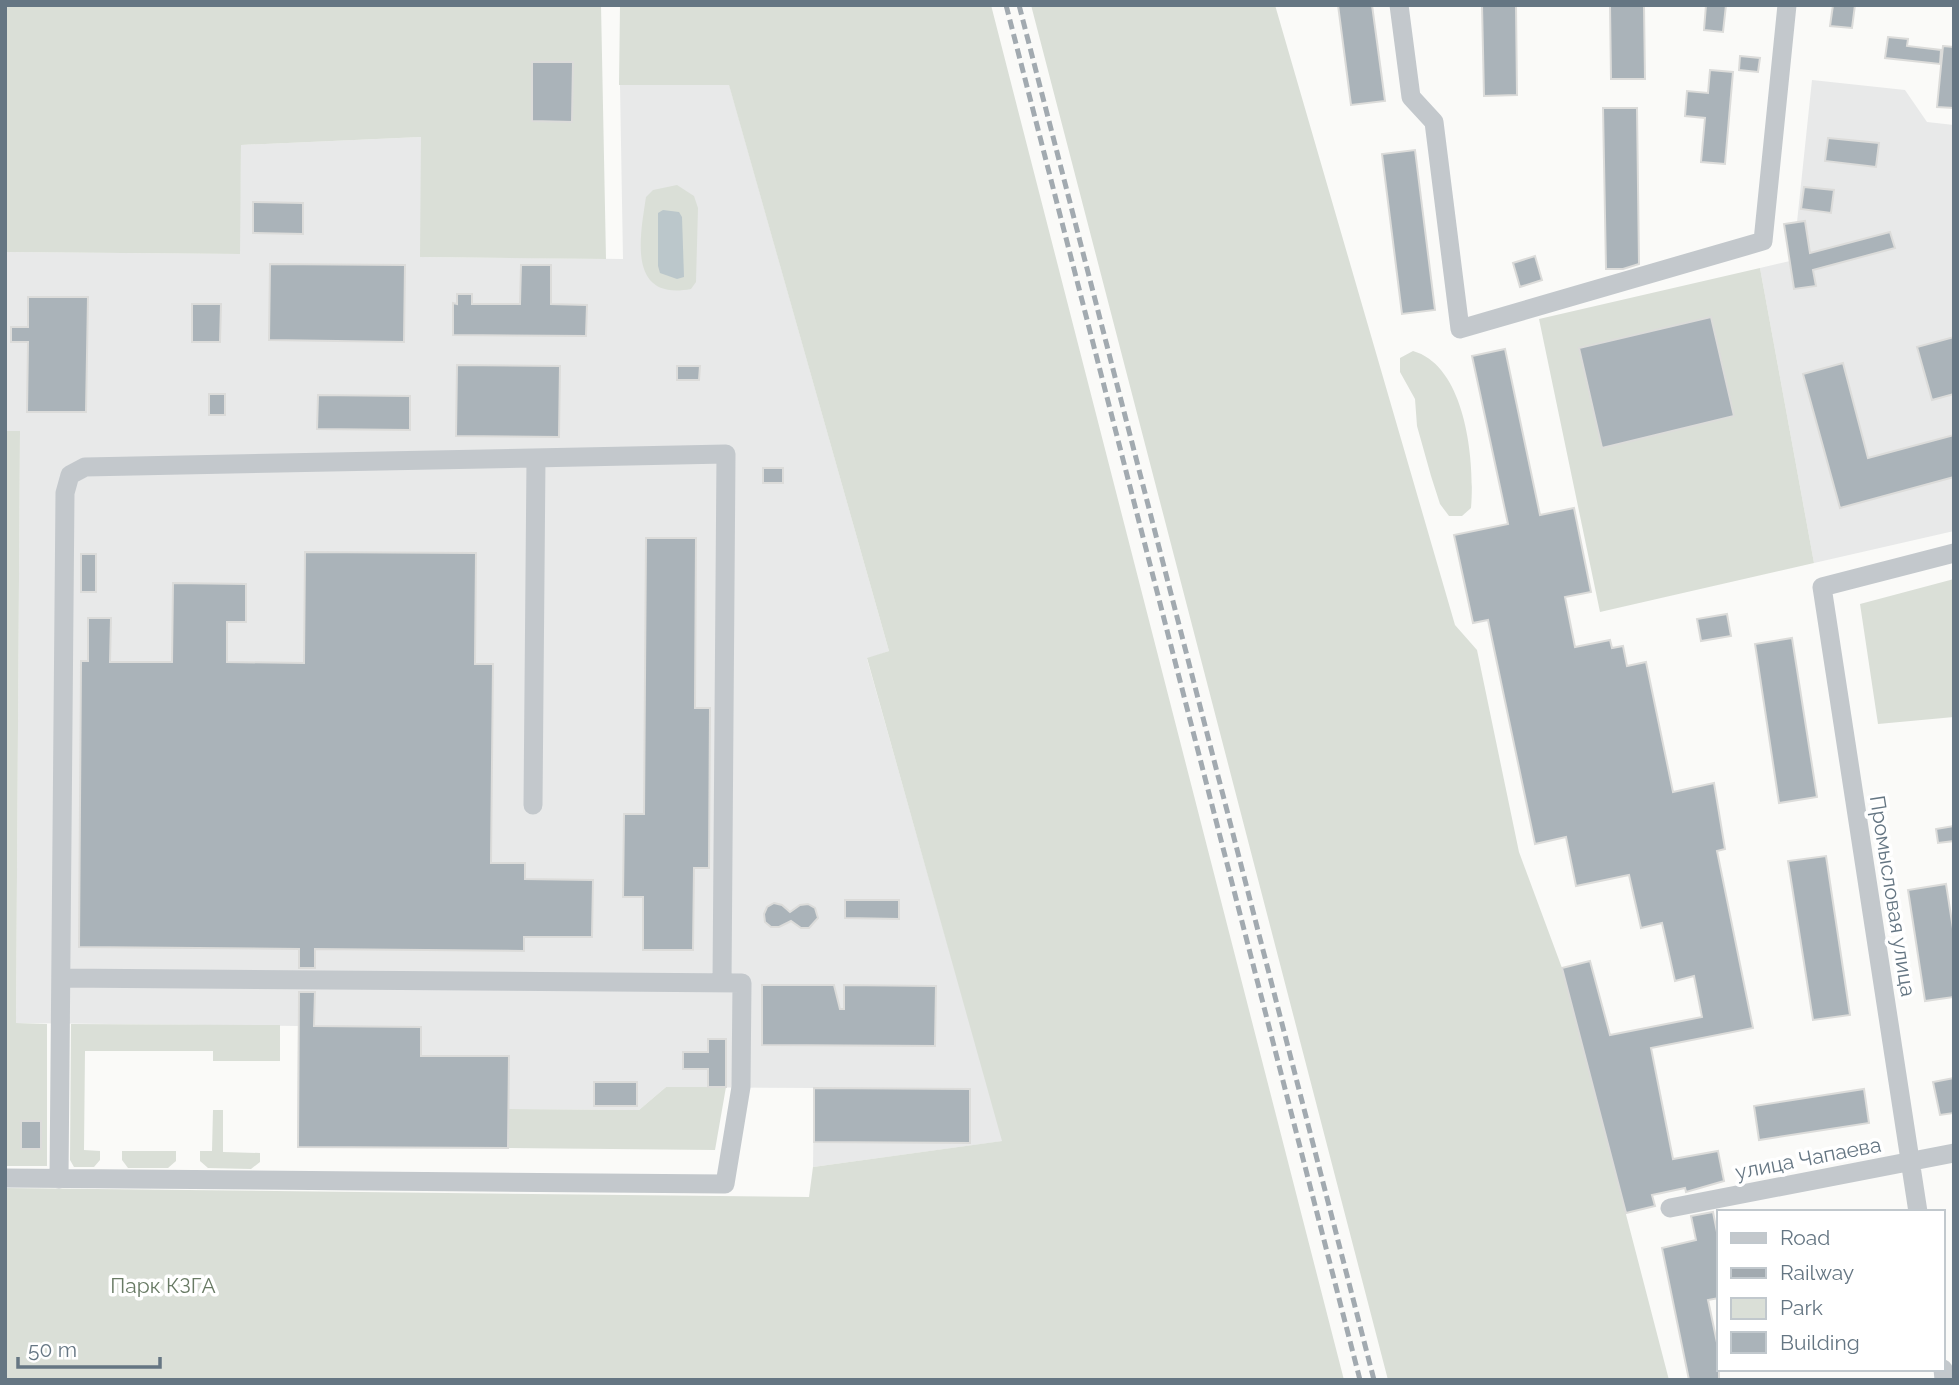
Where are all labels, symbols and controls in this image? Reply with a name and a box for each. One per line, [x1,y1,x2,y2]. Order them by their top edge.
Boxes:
street label: Промысловая улица [1865,794,1921,998]
street label: улица Чапаева [1733,1132,1883,1184]
legend [1717,1210,1945,1371]
text: Road [1780,1225,1830,1250]
text: Railway [1780,1260,1854,1285]
park label: Парк КЗГА [110,1273,216,1298]
text: Park [1780,1295,1823,1320]
scale bar [18,1326,159,1370]
text: Building [1780,1330,1860,1355]
text: 50 m [28,1337,77,1362]

